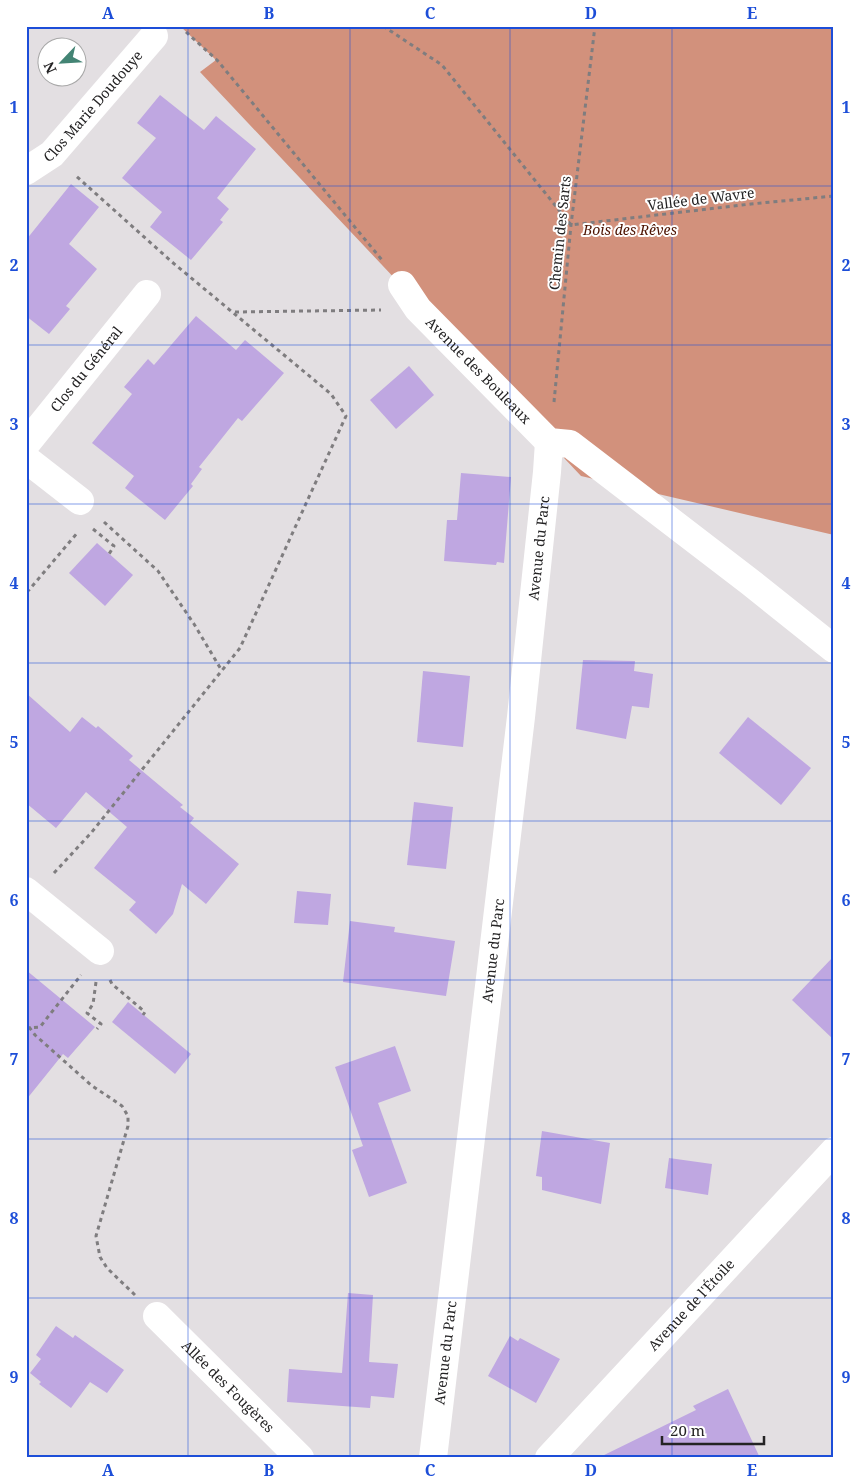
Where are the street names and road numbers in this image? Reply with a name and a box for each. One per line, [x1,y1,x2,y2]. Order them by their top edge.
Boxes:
street label: Clos Marie Doudouye [40,46,147,166]
street label: Chemin des Sarts [544,175,575,291]
street label: Vallée de Wavre [647,183,755,214]
street label: Avenue des Bouleaux [422,313,536,428]
street label: Clos du Général [46,322,127,416]
street label: Avenue du Parc [523,495,553,601]
street label: Avenue du Parc [477,897,508,1004]
street label: Avenue de l'Étoile [643,1254,738,1355]
street label: Avenue du Parc [429,1299,461,1406]
street label: Allée des Fougères [178,1336,279,1436]

